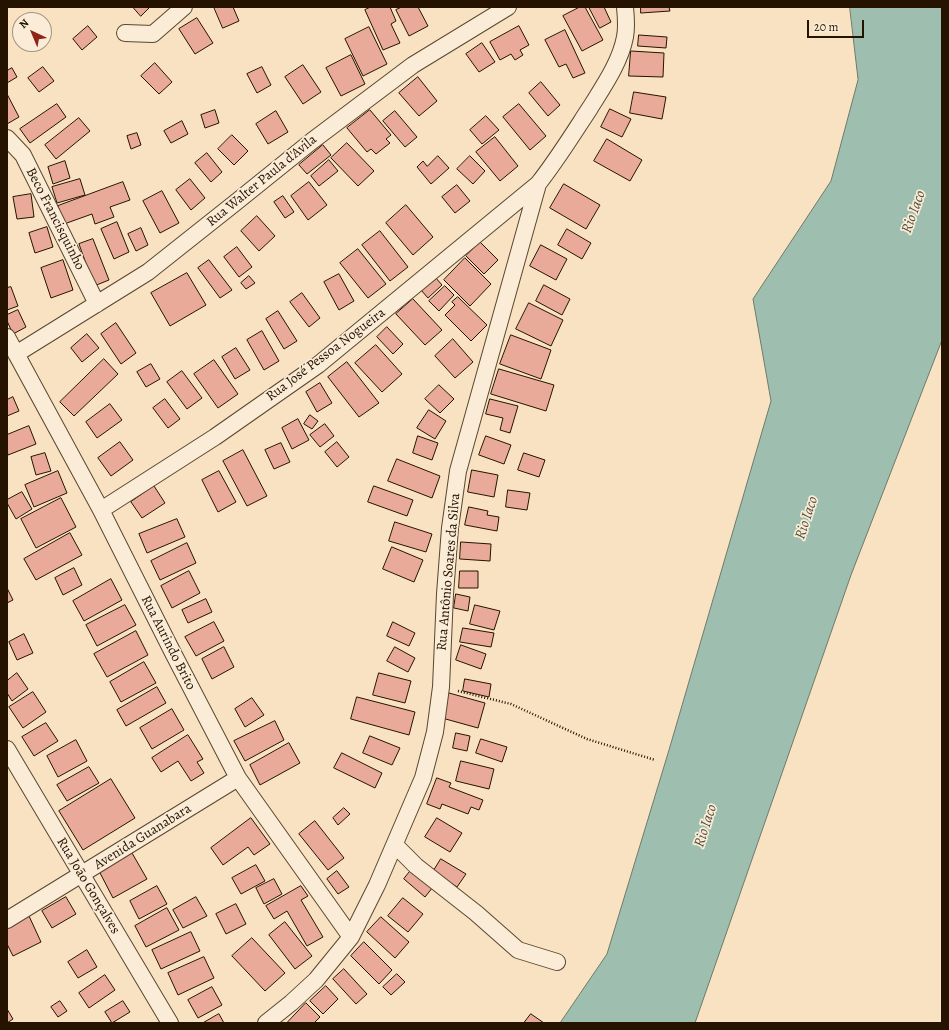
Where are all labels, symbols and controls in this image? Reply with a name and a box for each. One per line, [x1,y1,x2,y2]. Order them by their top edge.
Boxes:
north arrow [12,12,52,52]
scale bar [809,12,866,38]
text: N [16,16,32,32]
text: 20 m [814,19,838,35]
street label: Rua Walter Paula d'Avila [204,131,320,231]
street label: Beco Francisquinho [22,165,88,273]
water label: Rio Iaco [898,188,930,236]
street label: Rua José Pessoa Nogueira [263,305,389,405]
street label: Rua Antônio Soares da Silva [434,493,464,651]
water label: Rio Iaco [792,494,822,542]
street label: Rua Aurindo Brito [137,593,199,693]
street label: Avenida Guanabara [91,800,195,874]
water label: Rio Iaco [691,802,721,850]
street label: Rua João Gonçalves [53,835,123,937]

